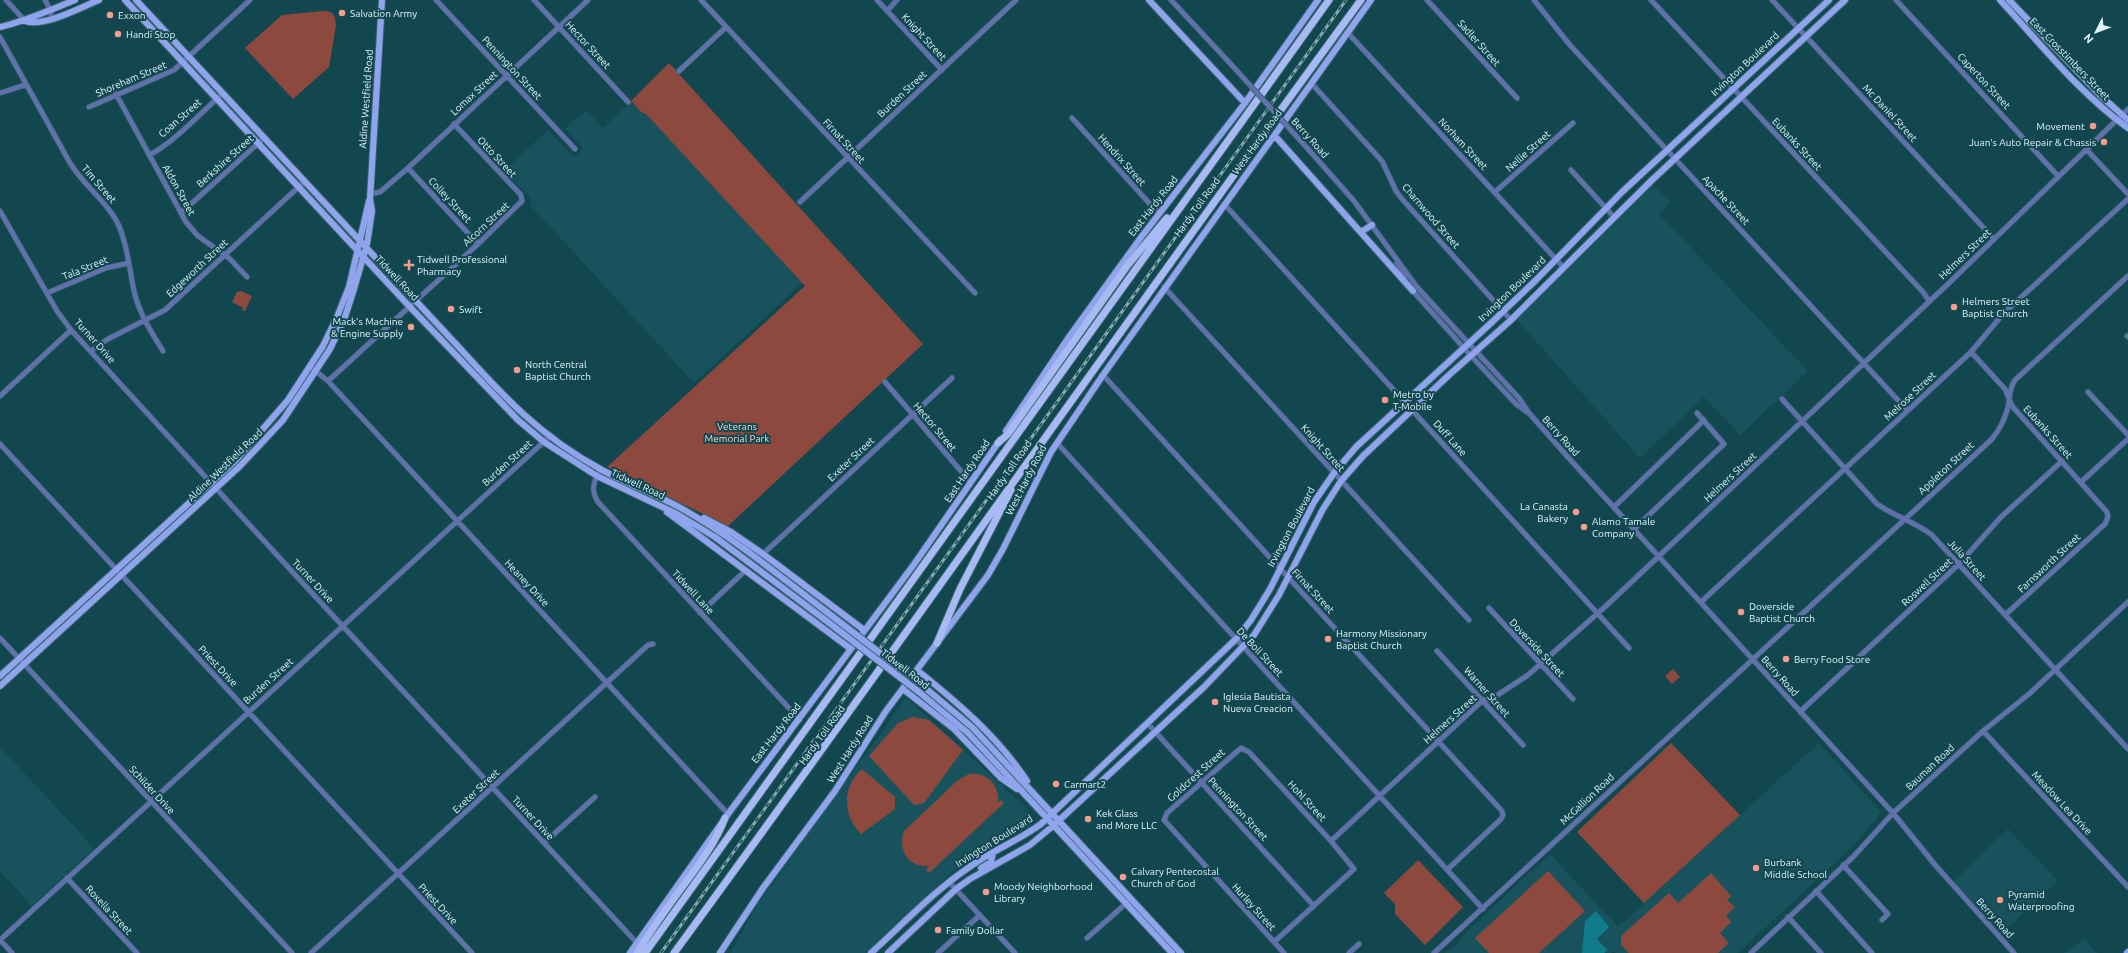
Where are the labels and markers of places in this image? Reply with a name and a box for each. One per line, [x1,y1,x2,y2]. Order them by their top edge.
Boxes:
marker: Salvation Army [337,8,347,18]
place label: Salvation Army [350,8,417,19]
marker: Exxon [105,10,115,20]
place label: Exxon [118,10,145,21]
marker: Handi Stop [113,29,123,39]
place label: Handi Stop [126,29,175,40]
place label: Movement [2036,121,2085,132]
marker: Movement [2088,121,2098,131]
place label: Juan's Auto Repair & Chassis [1969,137,2096,148]
marker: Juan's Auto Repair & Chassis [2099,137,2109,147]
place label: Tidwell Professional Pharmacy [417,254,508,277]
marker: Tidwell Professional Pharmacy [404,260,414,270]
place label: Helmers Street Baptist Church [1962,296,2030,319]
marker: Helmers Street Baptist Church [1949,302,1959,312]
marker: Swift [446,304,456,314]
place label: Swift [459,304,482,315]
place label: Mack's Machine & Engine Supply [331,316,403,339]
marker: Mack's Machine & Engine Supply [406,322,416,332]
place label: North Central Baptist Church [525,359,591,382]
marker: North Central Baptist Church [512,365,522,375]
place label: Metro by T-Mobile [1393,389,1434,412]
marker: Metro by T-Mobile [1380,395,1390,405]
place label: La Canasta Bakery [1520,501,1568,524]
marker: La Canasta Bakery [1571,507,1581,517]
place label: Alamo Tamale Company [1592,516,1655,539]
marker: Alamo Tamale Company [1579,522,1589,532]
place label: Doverside Baptist Church [1749,601,1815,624]
marker: Doverside Baptist Church [1736,607,1746,617]
place label: Harmony Missionary Baptist Church [1336,628,1427,651]
marker: Harmony Missionary Baptist Church [1323,634,1333,644]
marker: Berry Food Store [1781,654,1791,664]
place label: Berry Food Store [1794,654,1870,665]
place label: Iglesia Bautista Nueva Creacion [1223,691,1293,714]
marker: Iglesia Bautista Nueva Creacion [1210,697,1220,707]
marker: Carmart2 [1051,779,1061,789]
place label: Carmart2 [1064,779,1106,790]
place label: Kek Glass and More LLC [1096,808,1157,831]
marker: Kek Glass and More LLC [1083,814,1093,824]
place label: Burbank Middle School [1764,857,1828,880]
marker: Burbank Middle School [1751,863,1761,873]
place label: Calvary Pentecostal Church of God [1131,866,1219,889]
marker: Calvary Pentecostal Church of God [1118,872,1128,882]
place label: Moody Neighborhood Library [994,881,1093,904]
marker: Moody Neighborhood Library [981,887,991,897]
place label: Pyramid Waterproofing [2008,889,2074,912]
marker: Pyramid Waterproofing [1995,895,2005,905]
marker: Family Dollar [933,925,943,935]
place label: Family Dollar [946,925,1004,936]

